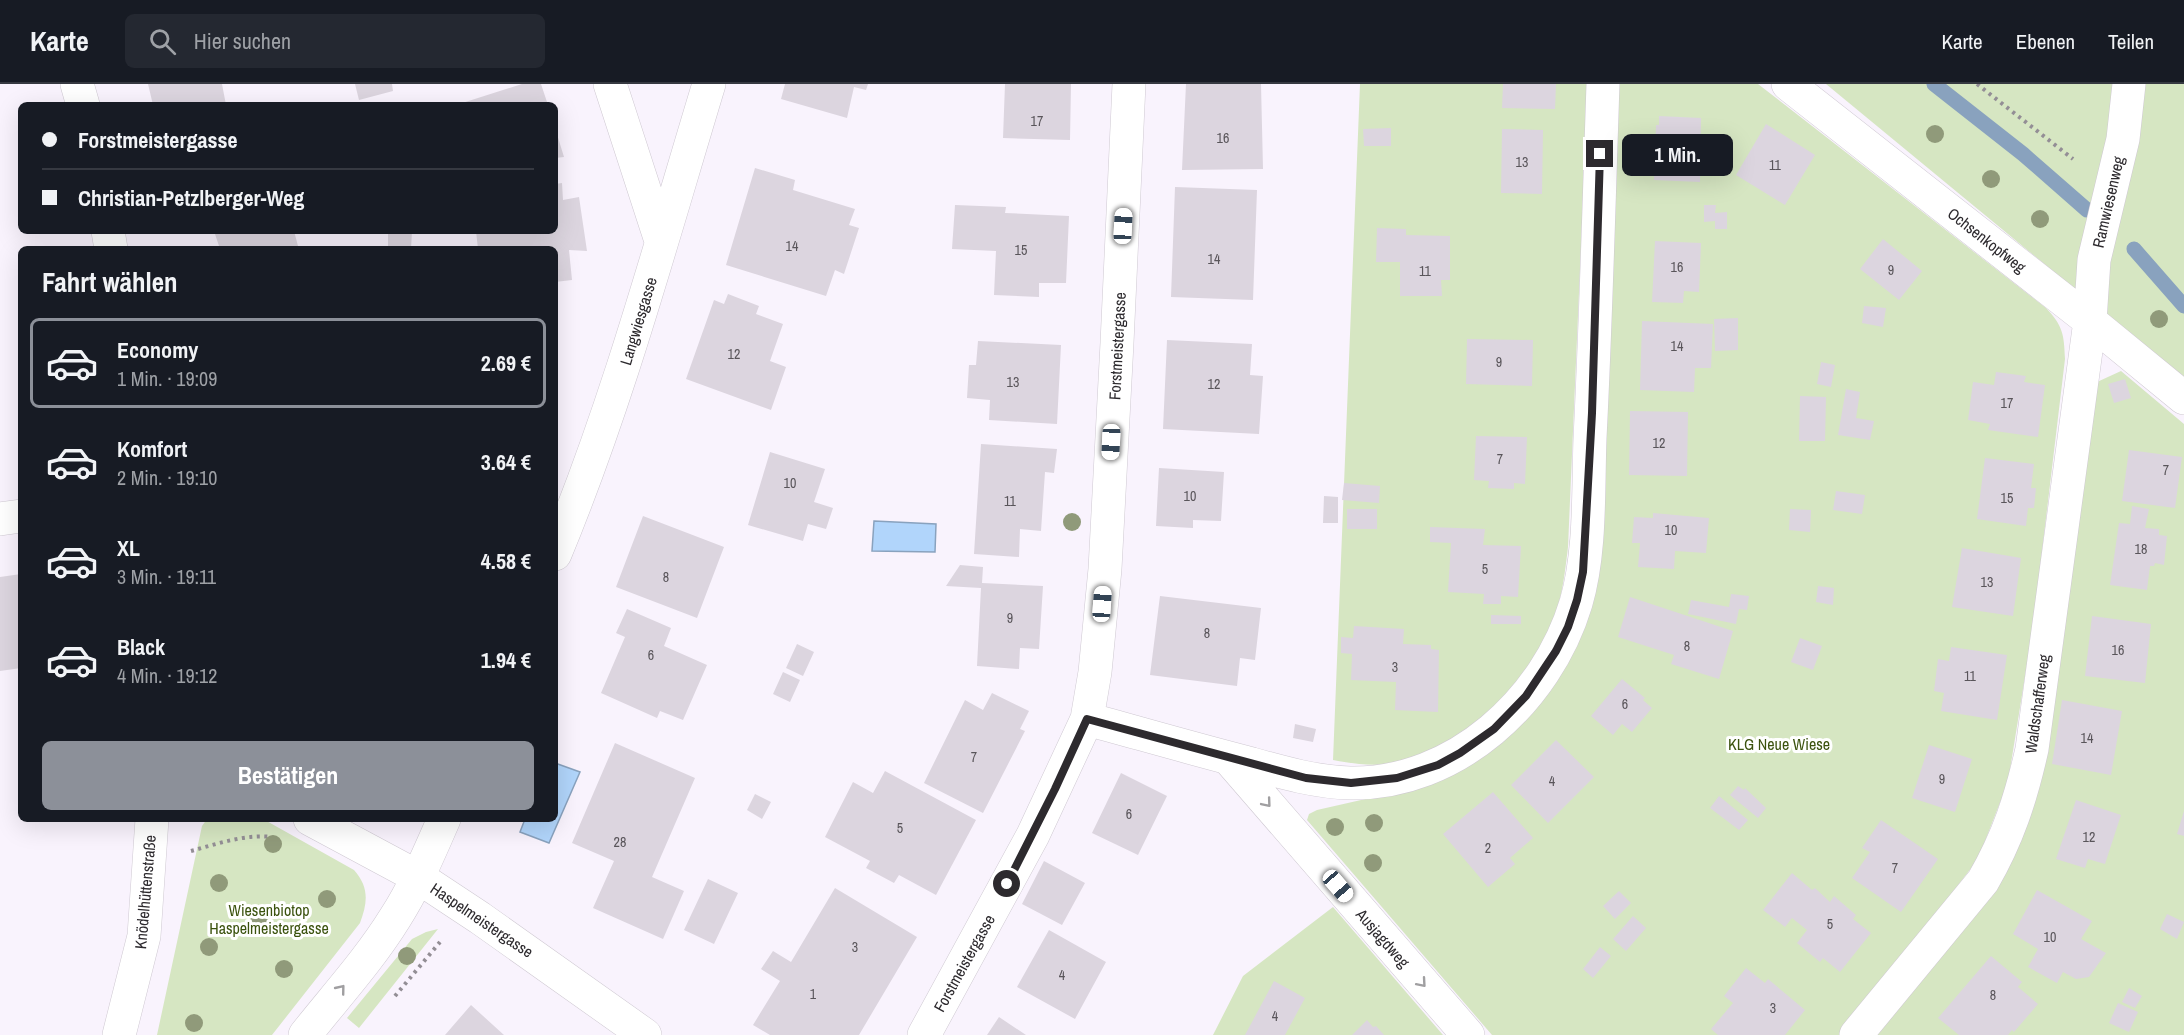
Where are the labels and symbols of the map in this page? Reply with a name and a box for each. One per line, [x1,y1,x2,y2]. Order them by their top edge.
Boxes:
house number: 17 [1031,112,1043,130]
house number: 16 [1217,129,1229,147]
callout: 1 Min. [1621,133,1732,175]
route end [1586,140,1613,167]
house number: 13 [1516,153,1528,171]
street label: Ramwiesenweg [2087,153,2129,250]
house number: 11 [1769,156,1782,174]
street label: Ochsenkopfweg [1943,202,2031,278]
car [1113,208,1133,244]
house number: 14 [786,237,799,255]
house number: 15 [1015,241,1027,259]
house number: 14 [1208,250,1221,268]
house number: 16 [1671,258,1683,276]
house number: 9 [1888,261,1894,279]
house number: 11 [1419,262,1432,280]
street label: Langwiesgasse [614,274,662,368]
street label: Forstmeistergasse [1103,291,1131,401]
house number: 14 [1671,337,1684,355]
house number: 12 [728,345,740,363]
house number: 9 [1496,353,1502,371]
house number: 13 [1007,373,1019,391]
house number: 12 [1208,375,1220,393]
house number: 17 [2001,394,2013,412]
car [1101,424,1121,460]
house number: 12 [1653,434,1665,452]
house number: 7 [1497,450,1503,468]
house number: 7 [2163,461,2169,479]
house number: 10 [784,474,796,492]
house number: 10 [1184,487,1196,505]
house number: 15 [2001,489,2013,507]
house number: 11 [1004,492,1017,510]
house number: 10 [1665,521,1677,539]
house number: 18 [2135,540,2147,558]
house number: 5 [1482,560,1488,578]
house number: 8 [663,568,669,586]
house number: 13 [1981,573,1993,591]
car [1092,585,1112,623]
house number: 9 [1007,609,1013,627]
house number: 8 [1204,624,1210,642]
house number: 8 [1684,637,1690,655]
house number: 16 [2112,641,2124,659]
house number: 6 [648,646,654,664]
street label: Waldschafferweg [2019,652,2055,755]
house number: 3 [1392,658,1398,676]
house number: 11 [1964,667,1977,685]
house number: 6 [1622,695,1628,713]
house number: 14 [2081,729,2094,747]
park label: KLG Neue Wiese [1728,733,1830,755]
house number: 7 [971,748,977,766]
house number: 9 [1939,770,1945,788]
house number: 4 [1549,772,1556,790]
one-way arrow [1260,796,1271,807]
house number: 6 [1126,805,1132,823]
house number: 5 [897,819,903,837]
house number: 12 [2083,828,2095,846]
house number: 28 [614,833,626,851]
street label: Knödelhüttenstraße [129,834,161,950]
house number: 2 [1485,839,1491,857]
house number: 7 [1892,859,1898,877]
car [1319,867,1357,905]
route start [993,870,1020,897]
street label: Haspelmeistergasse [426,877,538,963]
park label: Wiesenbiotop Haspelmeistergasse [209,899,329,939]
street label: Ausjagdweg [1351,903,1415,973]
street label: Forstmeistergasse [928,910,1000,1016]
house number: 5 [1827,915,1833,933]
house number: 10 [2044,928,2056,946]
house number: 3 [852,938,858,956]
house number: 4 [1059,966,1066,984]
one-way arrow [1415,976,1426,987]
one-way arrow [334,985,345,996]
house number: 1 [810,985,817,1003]
house number: 8 [1990,986,1996,1004]
house number: 3 [1770,999,1776,1017]
house number: 4 [1272,1007,1279,1025]

